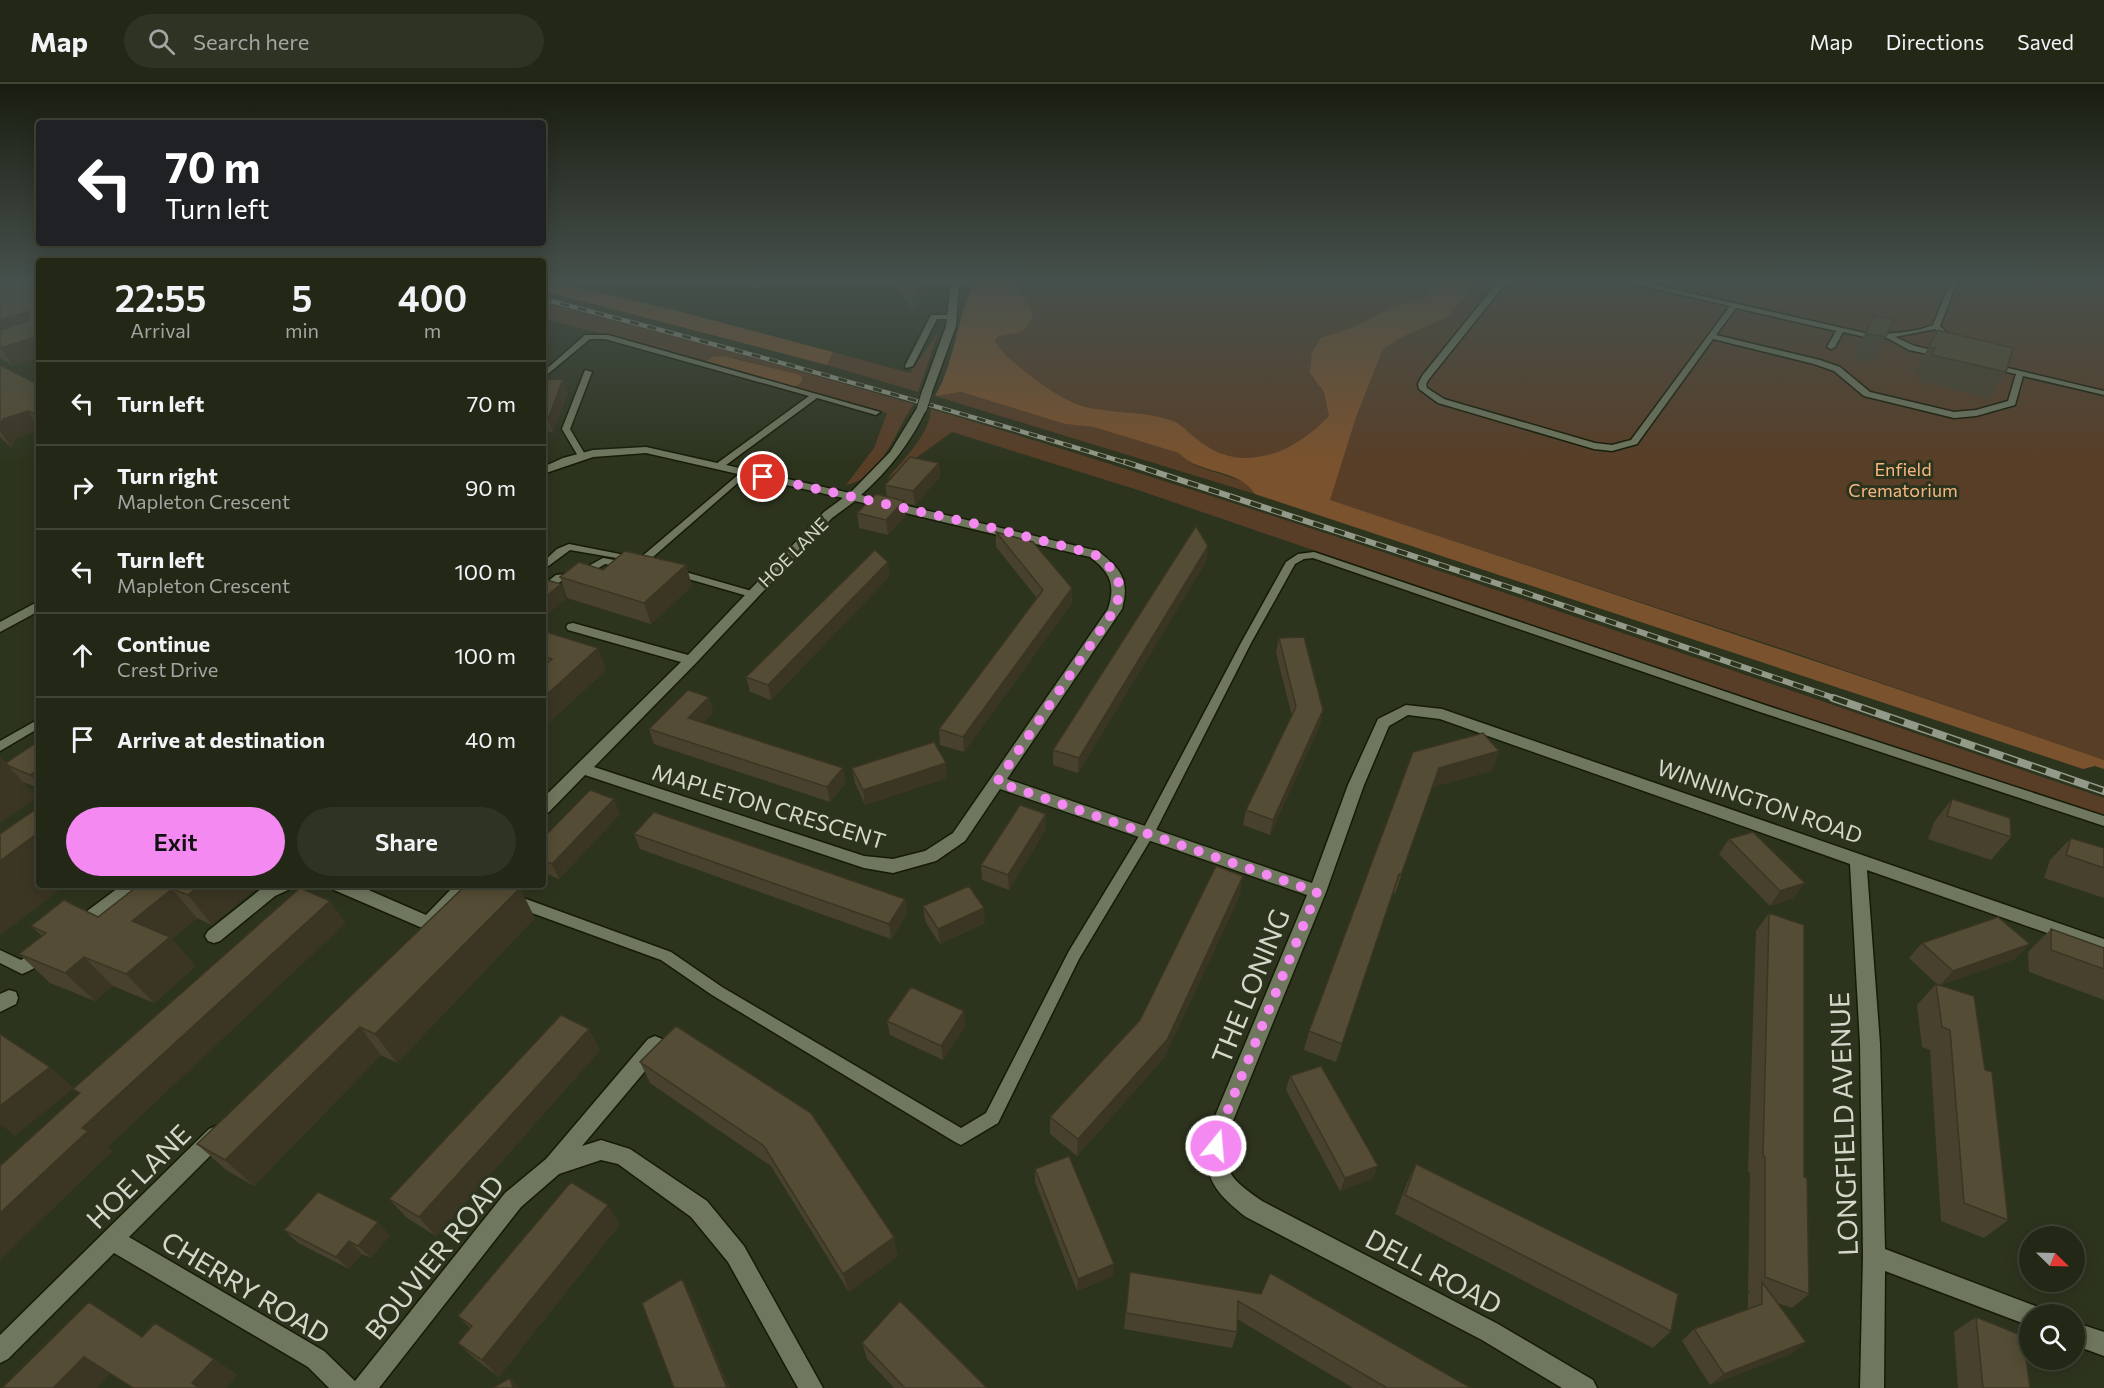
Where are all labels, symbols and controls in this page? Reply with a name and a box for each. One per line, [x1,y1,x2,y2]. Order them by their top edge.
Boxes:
search box [124,14,544,68]
text: Map [30,24,88,58]
icon: search [145,25,178,58]
text: Search here [193,28,309,55]
text: Map [1810,29,1853,54]
text: Directions [1886,29,1984,54]
text: Saved [2017,29,2074,54]
text: 70 m [165,140,260,192]
icon: left [66,144,144,222]
text: Turn left [165,192,269,225]
text: 22:55 [115,275,206,319]
text: 5 [292,275,312,319]
text: 400 [398,275,467,319]
text: Arrival [130,318,191,342]
text: min [285,318,319,342]
text: m [424,318,441,342]
icon: left [66,387,99,420]
text: Turn left [117,390,204,417]
text: 70 m [467,390,516,417]
pin [737,451,788,502]
park label: Enfield Crematorium [1848,458,1958,501]
icon: arrive [746,460,779,493]
text: Turn right [117,462,218,489]
icon: right [66,471,99,504]
text: 90 m [465,474,516,501]
text: Mapleton Crescent [117,489,290,513]
street label: HOE LANE [754,513,832,591]
text: Turn left [117,546,204,573]
icon: left [66,555,99,588]
text: 100 m [454,558,516,585]
text: Mapleton Crescent [117,573,290,597]
text: Continue [117,630,210,657]
icon: ahead [66,639,99,672]
text: 100 m [454,642,516,669]
text: Crest Drive [117,657,218,681]
icon: arrive [66,723,99,756]
text: Arrive at destination [117,726,325,753]
text: 40 m [465,726,516,753]
street label: WINNINGTON ROAD [1654,753,1866,849]
street label: MAPLETON CRESCENT [649,758,889,854]
button: Exit [66,807,285,876]
button: Share [297,807,516,876]
street label: THE LONING [1204,904,1296,1068]
street label: LONGFIELD AVENUE [1822,991,1864,1257]
position arrow [1184,1114,1248,1178]
street label: HOE LANE [79,1117,197,1235]
street label: BOUVIER ROAD [358,1168,510,1346]
street label: DELL ROAD [1360,1221,1508,1321]
street label: CHERRY ROAD [156,1224,336,1350]
north arrow [2019,1226,2085,1292]
map controls [2019,1226,2085,1370]
button: search [2019,1304,2085,1370]

